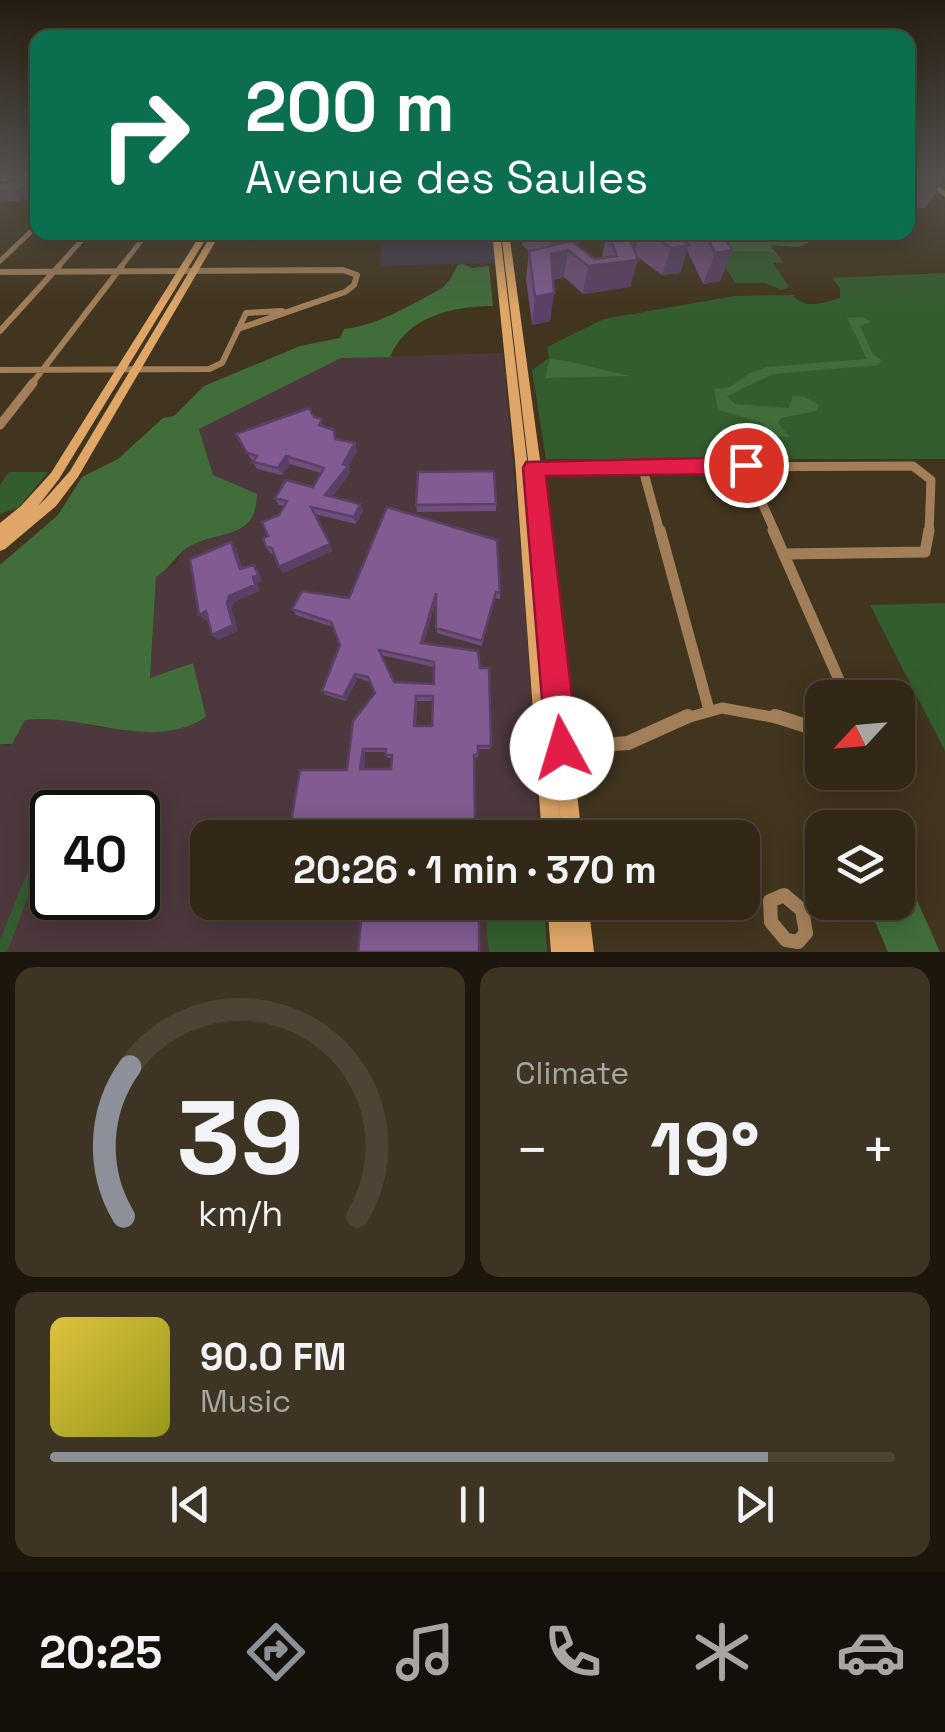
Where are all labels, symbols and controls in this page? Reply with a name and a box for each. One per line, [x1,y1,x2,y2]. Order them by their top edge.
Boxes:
text: 200 m [245,62,455,151]
icon: right [80,70,210,200]
text: Avenue des Saules [245,149,648,206]
pin [704,423,789,508]
icon: arrive [719,438,774,493]
north arrow [805,680,915,790]
map controls [805,680,915,920]
position arrow [510,696,614,800]
speed limit sign: 40 [30,790,160,920]
button: layers [805,810,915,920]
text: 20:26 · 1 min · 370 m [293,846,657,894]
text: Climate [515,1053,629,1093]
text: 39 [176,1072,304,1204]
text: 19° [650,1101,760,1197]
text: − [515,1115,549,1185]
text: + [861,1115,895,1185]
text: km/h [197,1191,283,1236]
text: 90.0 FM [200,1333,347,1381]
text: Music [200,1381,291,1421]
icon: previous [163,1477,218,1532]
icon: pause [445,1477,500,1532]
icon: next [727,1477,782,1532]
icon: directions [241,1617,311,1687]
icon: music [390,1617,460,1687]
icon: phone [538,1617,608,1687]
icon: climate [687,1617,757,1687]
icon: car [836,1617,906,1687]
text: 20:25 [39,1624,162,1681]

